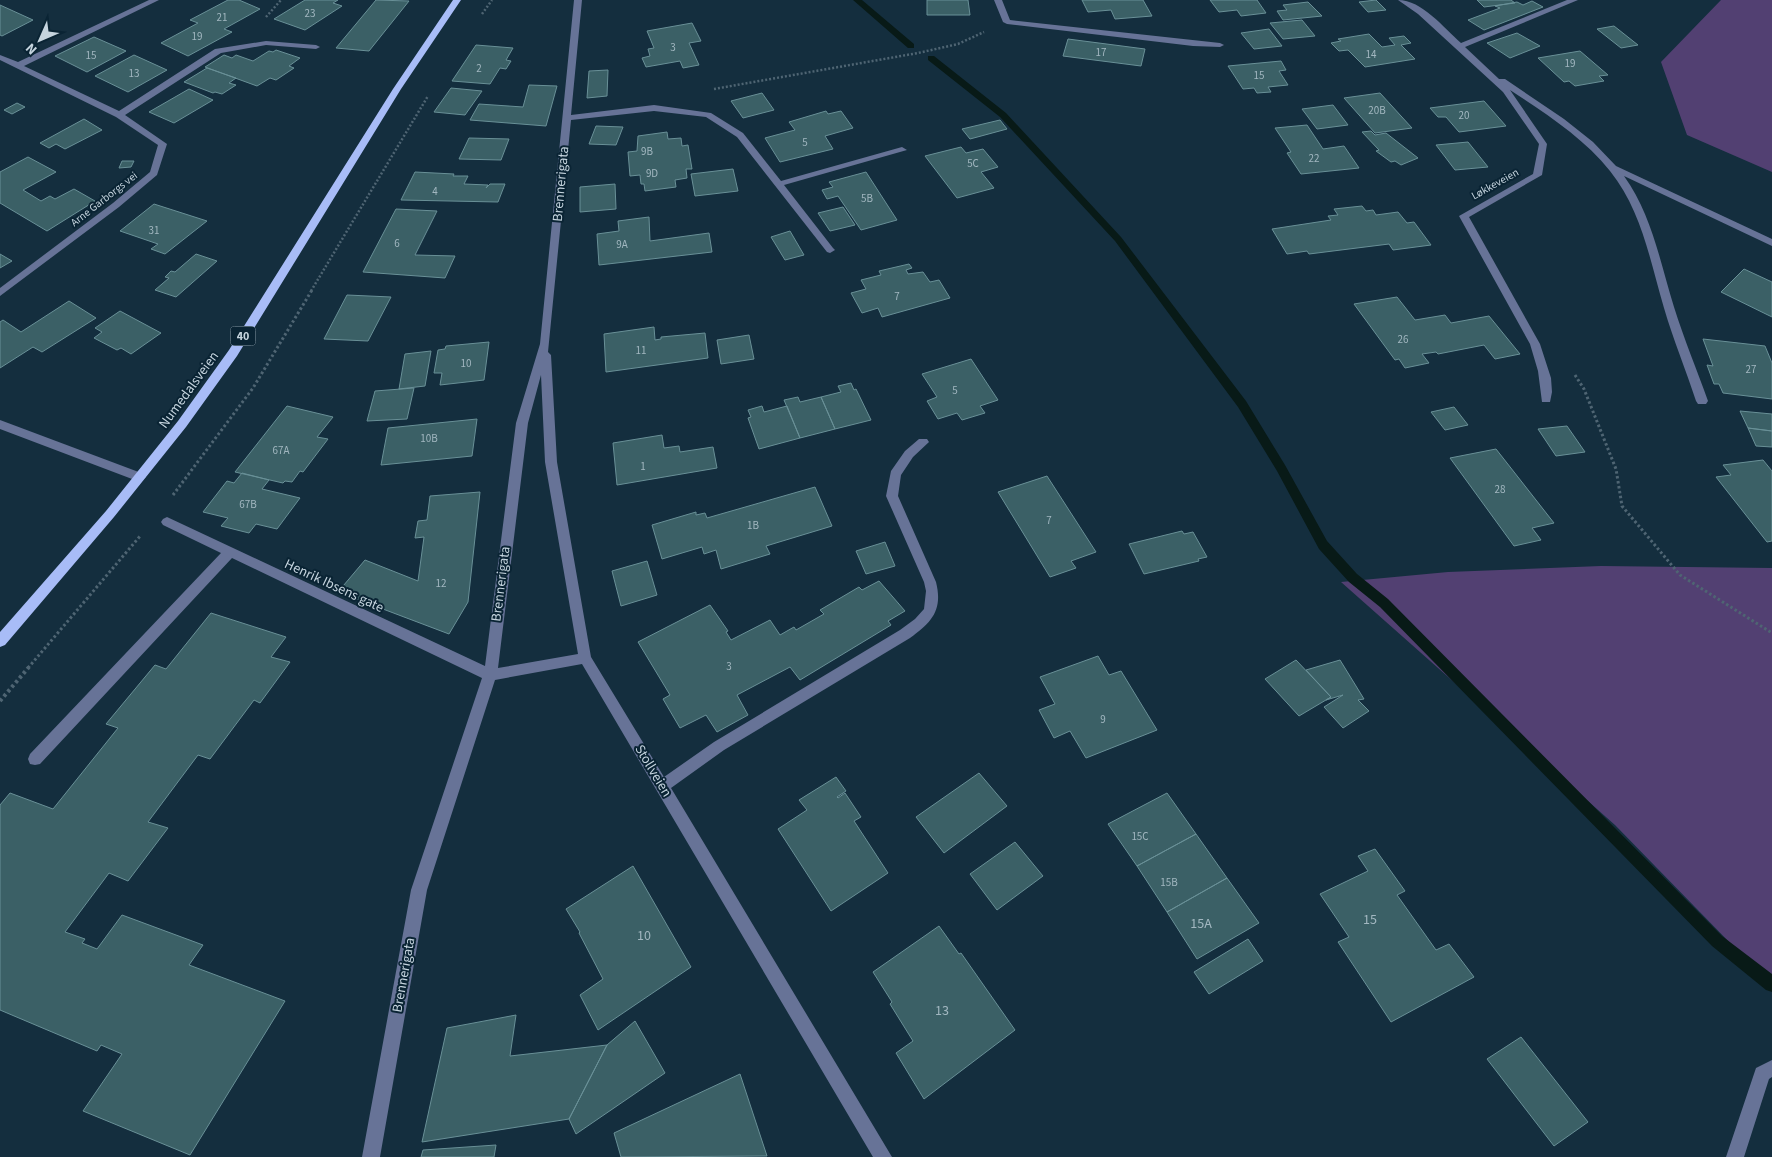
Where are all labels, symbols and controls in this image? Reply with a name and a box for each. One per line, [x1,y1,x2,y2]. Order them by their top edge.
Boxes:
house number: 23 [305,6,315,21]
house number: 21 [217,10,227,25]
north arrow [15,15,65,65]
house number: 19 [192,29,202,44]
text: N [21,38,42,59]
house number: 3 [670,40,676,55]
house number: 17 [1096,45,1106,60]
house number: 14 [1366,47,1377,62]
house number: 15 [86,48,96,63]
house number: 19 [1565,56,1575,71]
house number: 2 [476,61,482,76]
house number: 13 [129,66,139,81]
house number: 15 [1254,68,1264,83]
house number: 20B [1368,103,1386,118]
house number: 20 [1459,108,1469,123]
house number: 5 [802,135,808,150]
house number: 9B [641,144,653,159]
street label: Brennerigata [548,145,574,223]
house number: 22 [1309,151,1319,166]
house number: 5C [967,156,979,171]
street label: Løkkeveien [1469,165,1521,203]
house number: 9D [646,166,658,181]
street label: Arne Garborgs vei [67,168,141,230]
house number: 4 [432,184,438,199]
house number: 5B [861,191,873,206]
house number: 31 [149,223,159,238]
house number: 6 [394,236,400,251]
house number: 9A [616,237,628,252]
house number: 7 [894,289,900,304]
road number: 40 [230,326,256,346]
house number: 26 [1398,332,1409,347]
house number: 11 [636,343,646,358]
street label: Numedalsveien [154,347,224,433]
house number: 10 [461,356,471,371]
house number: 27 [1746,362,1756,377]
house number: 5 [952,383,958,398]
house number: 10B [420,431,438,446]
house number: 67A [273,443,289,458]
house number: 1 [640,459,646,474]
house number: 28 [1495,482,1506,497]
house number: 67B [239,497,257,512]
house number: 7 [1046,513,1052,528]
house number: 1B [747,518,759,533]
street label: Brennerigata [486,545,516,623]
street label: Henrik Ibsens gate [281,554,387,618]
house number: 12 [436,576,446,591]
house number: 3 [726,659,732,674]
house number: 9 [1100,712,1106,727]
street label: Stollveien [630,741,676,801]
house number: 15C [1131,829,1149,844]
house number: 15B [1160,875,1178,890]
house number: 15 [1363,910,1377,930]
house number: 15A [1190,914,1212,934]
house number: 10 [637,926,651,946]
street label: Brennerigata [388,936,420,1014]
house number: 13 [935,1001,949,1021]

